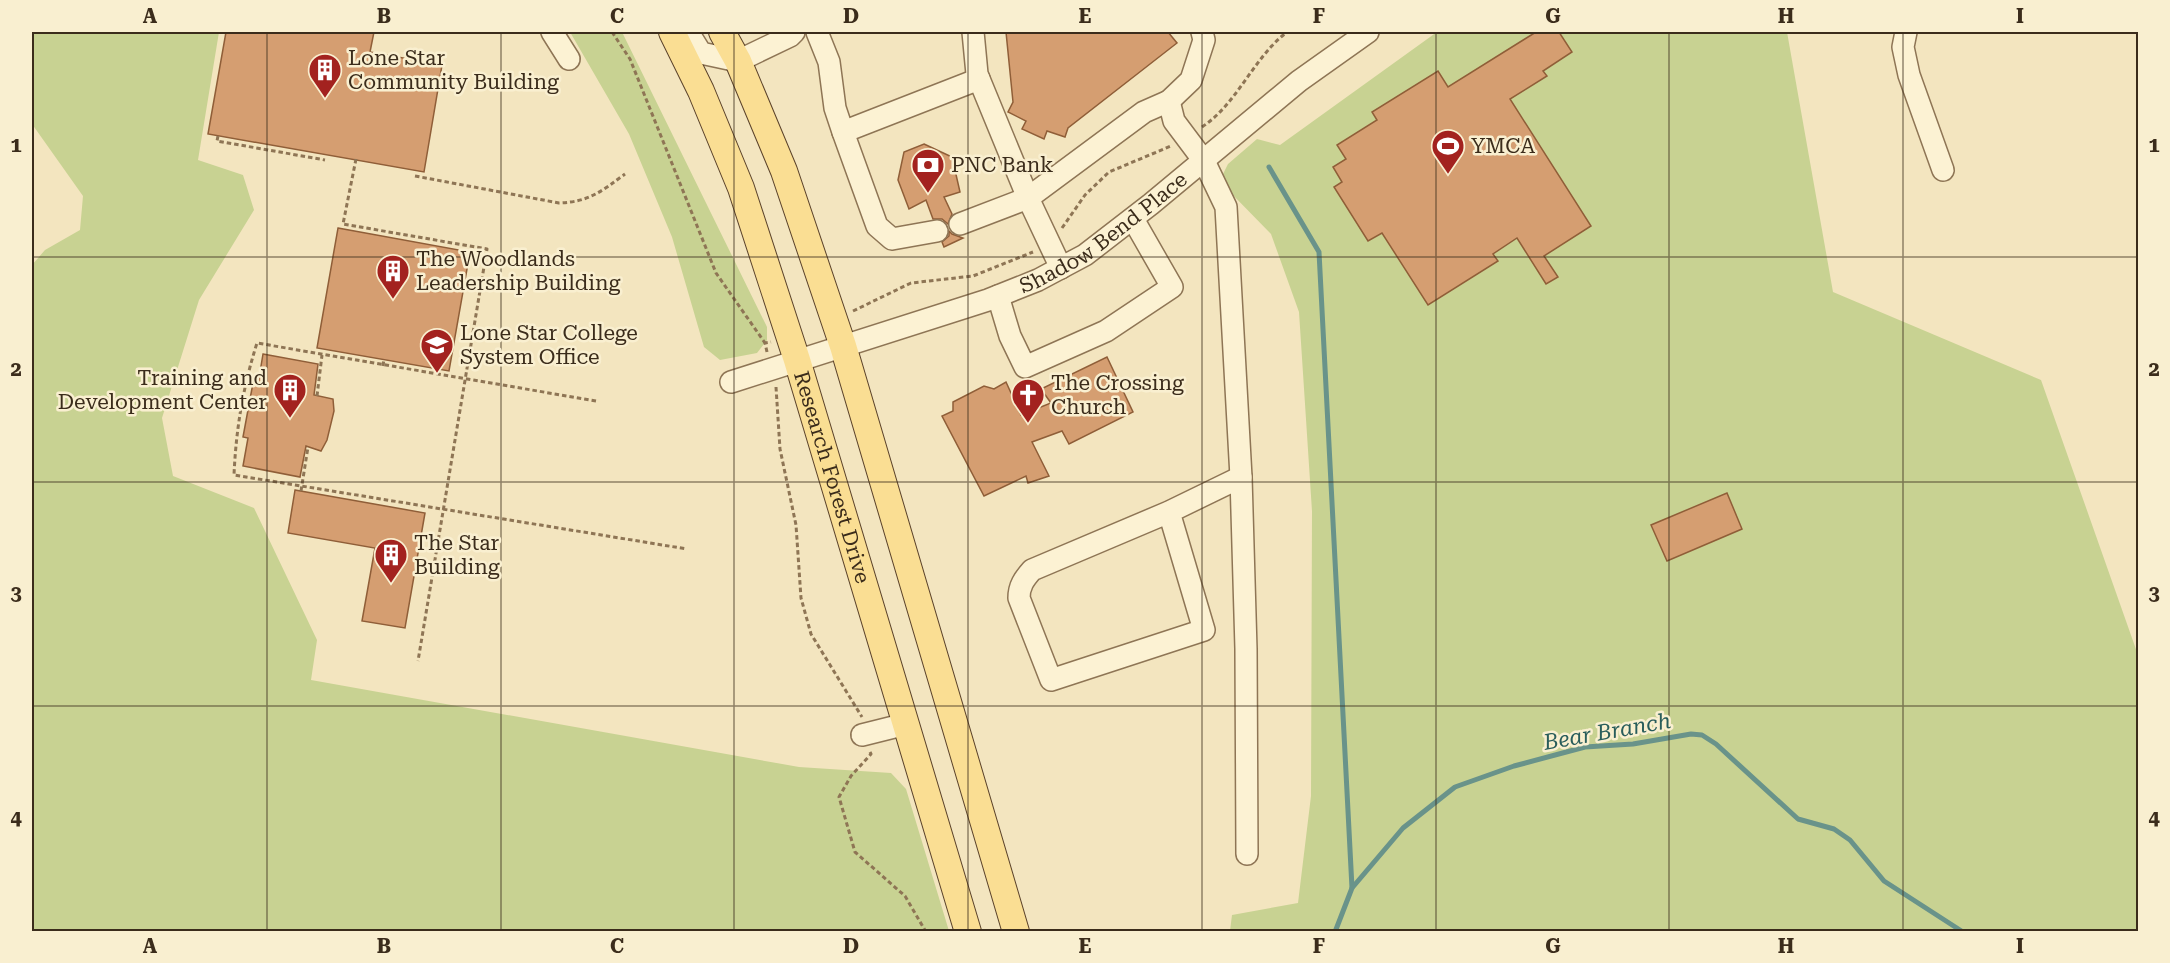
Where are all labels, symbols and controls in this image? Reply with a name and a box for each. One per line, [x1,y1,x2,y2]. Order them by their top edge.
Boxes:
text: A [143,4,158,28]
text: B [377,4,391,28]
text: C [610,4,624,28]
text: D [843,4,859,28]
text: E [1079,4,1092,28]
text: F [1313,4,1325,28]
text: G [1545,4,1561,28]
text: H [1778,4,1794,28]
text: I [2016,4,2024,28]
place label: Lone Star Community Building [348,46,559,94]
building icon: Lone Star Community Building [307,52,343,99]
sports icon: YMCA [1430,128,1466,175]
text: 1 [10,133,22,157]
text: 1 [2148,133,2160,157]
place label: YMCA [1471,134,1535,158]
bank icon: PNC Bank [910,147,946,194]
place label: PNC Bank [951,153,1053,177]
street label: Shadow Bend Place [1016,167,1192,298]
place label: The Woodlands Leadership Building [416,247,620,295]
building icon: The Woodlands Leadership Building [375,253,411,300]
place label: Lone Star College System Office [460,321,638,369]
school or university icon: Lone Star College System Office [419,327,455,374]
text: 2 [10,357,22,381]
text: 2 [2148,357,2160,381]
place label: Training and Development Center [58,366,268,414]
street label: Research Forest Drive [789,368,875,586]
place label: The Crossing Church [1051,371,1184,419]
building icon: Training and Development Center [272,372,308,419]
church icon: The Crossing Church [1010,377,1046,424]
place label: The Star Building [414,531,500,579]
building icon: The Star Building [373,537,409,584]
text: 3 [10,581,22,605]
text: 3 [2148,581,2160,605]
water label: Bear Branch [1540,708,1673,755]
text: 4 [10,806,22,830]
text: 4 [2148,806,2160,830]
text: A [143,934,158,958]
text: B [377,934,391,958]
text: C [610,934,624,958]
text: D [843,934,859,958]
text: E [1079,934,1092,958]
text: F [1313,934,1325,958]
text: G [1545,934,1561,958]
text: H [1778,934,1794,958]
text: I [2016,934,2024,958]

